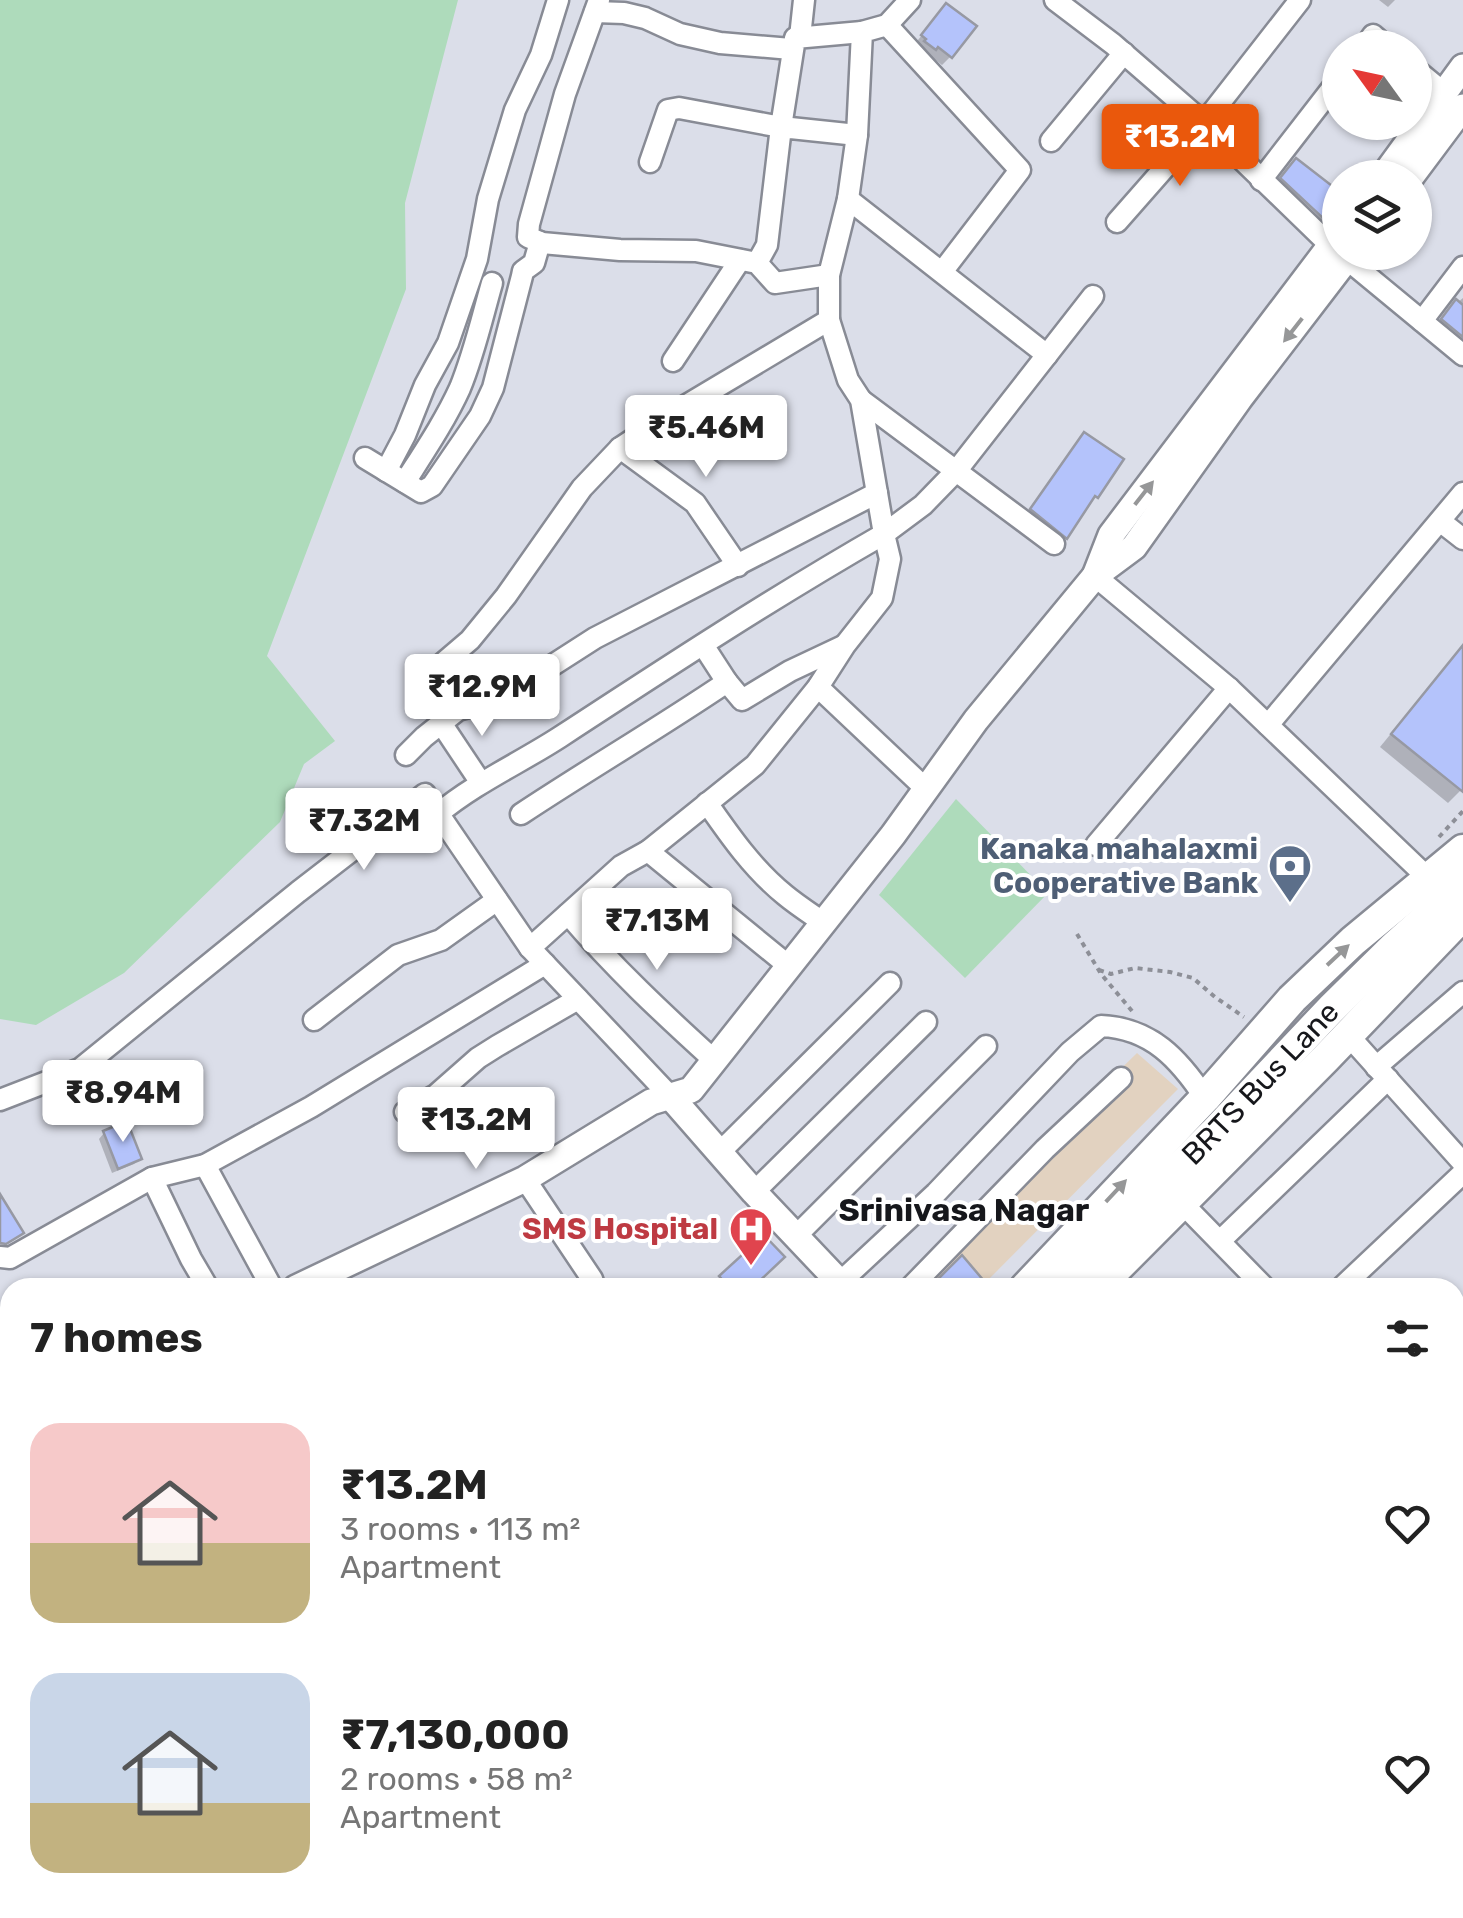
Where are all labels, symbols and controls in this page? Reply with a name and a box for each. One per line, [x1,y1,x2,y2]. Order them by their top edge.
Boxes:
north arrow [1322,30,1432,140]
map controls [1322,30,1432,270]
pin: ₹13.2M [1099,104,1261,189]
text: ₹13.2M [1124,117,1236,155]
button: layers [1322,160,1432,270]
one-way arrow [1283,317,1304,343]
pin: ₹5.46M [625,395,787,480]
text: ₹5.46M [647,408,765,446]
one-way arrow [1133,480,1154,506]
pin: ₹12.9M [401,654,563,739]
text: ₹12.9M [427,667,537,705]
pin: ₹7.32M [283,788,445,873]
text: ₹7.32M [307,801,421,839]
place label: Kanaka mahalaxmi Cooperative Bank [980,831,1258,901]
bank icon: Kanaka mahalaxmi Cooperative Bank [1267,843,1313,904]
pin: ₹7.13M [576,888,738,973]
text: ₹7.13M [604,901,710,939]
one-way arrow [1326,944,1350,967]
street label: BRTS Bus Lane [1174,994,1347,1172]
pin: ₹8.94M [42,1060,204,1145]
text: ₹8.94M [64,1073,182,1111]
pin: ₹13.2M [395,1087,557,1172]
text: ₹13.2M [420,1100,532,1138]
one-way arrow [1104,1180,1127,1204]
district label: Srinivasa Nagar [839,1191,1090,1229]
hospital icon: SMS Hospital [728,1206,774,1267]
place label: SMS Hospital [522,1211,718,1247]
icon: filters [1380,1311,1435,1366]
text: 7 homes [30,1313,203,1363]
text: ₹13.2M [340,1460,488,1510]
icon: home [110,1463,230,1583]
icon: heart [1380,1496,1435,1551]
text: 3 rooms · 113 m² [340,1510,581,1548]
text: Apartment [340,1548,501,1586]
text: ₹7,130,000 [340,1710,570,1760]
icon: home [110,1713,230,1833]
icon: heart [1380,1746,1435,1801]
text: 2 rooms · 58 m² [340,1760,573,1798]
text: Apartment [340,1798,501,1836]

